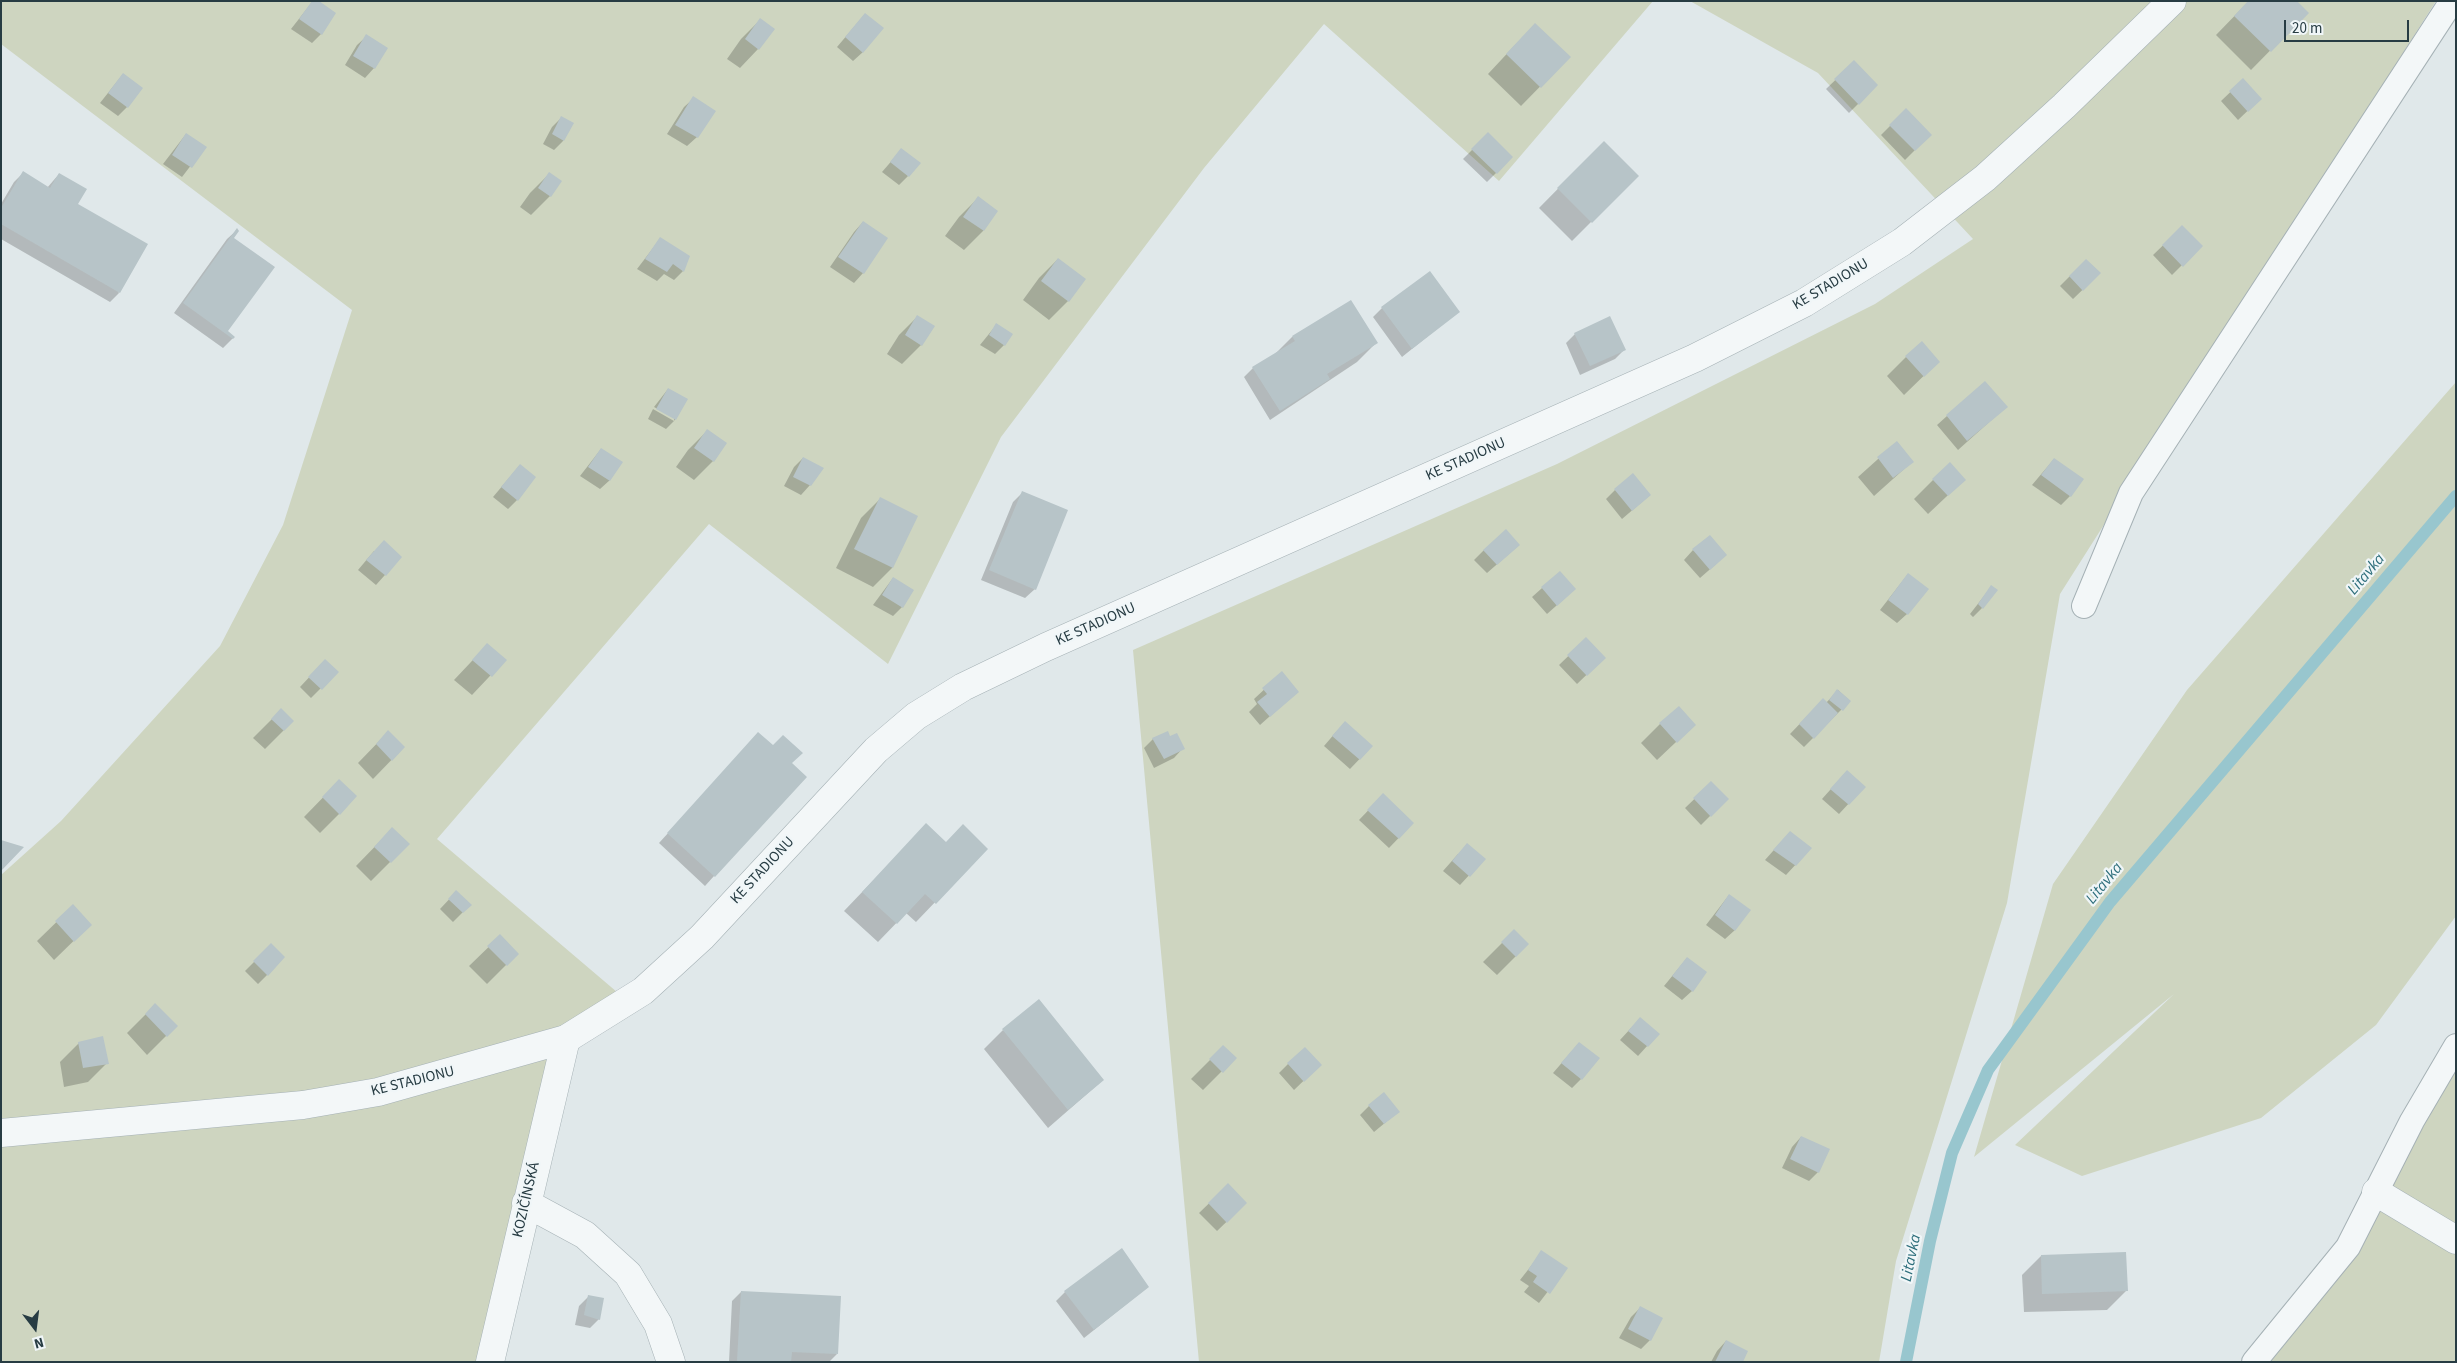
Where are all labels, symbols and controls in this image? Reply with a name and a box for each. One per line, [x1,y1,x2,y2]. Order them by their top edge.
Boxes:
scale bar [2287,10,2412,42]
text: 20 m [2292,18,2322,39]
street label: KE STADIONU [1790,255,1872,315]
street label: KE STADIONU [1423,434,1509,486]
water label: Litavka [2344,551,2390,599]
street label: KE STADIONU [1053,599,1139,651]
street label: KE STADIONU [727,834,799,908]
water label: Litavka [2082,859,2128,909]
street label: KE STADIONU [369,1063,457,1101]
street label: KOZIČÍNSKÁ [510,1160,544,1240]
water label: Litavka [1898,1233,1926,1283]
north arrow [10,1303,60,1353]
text: N [32,1332,46,1353]

